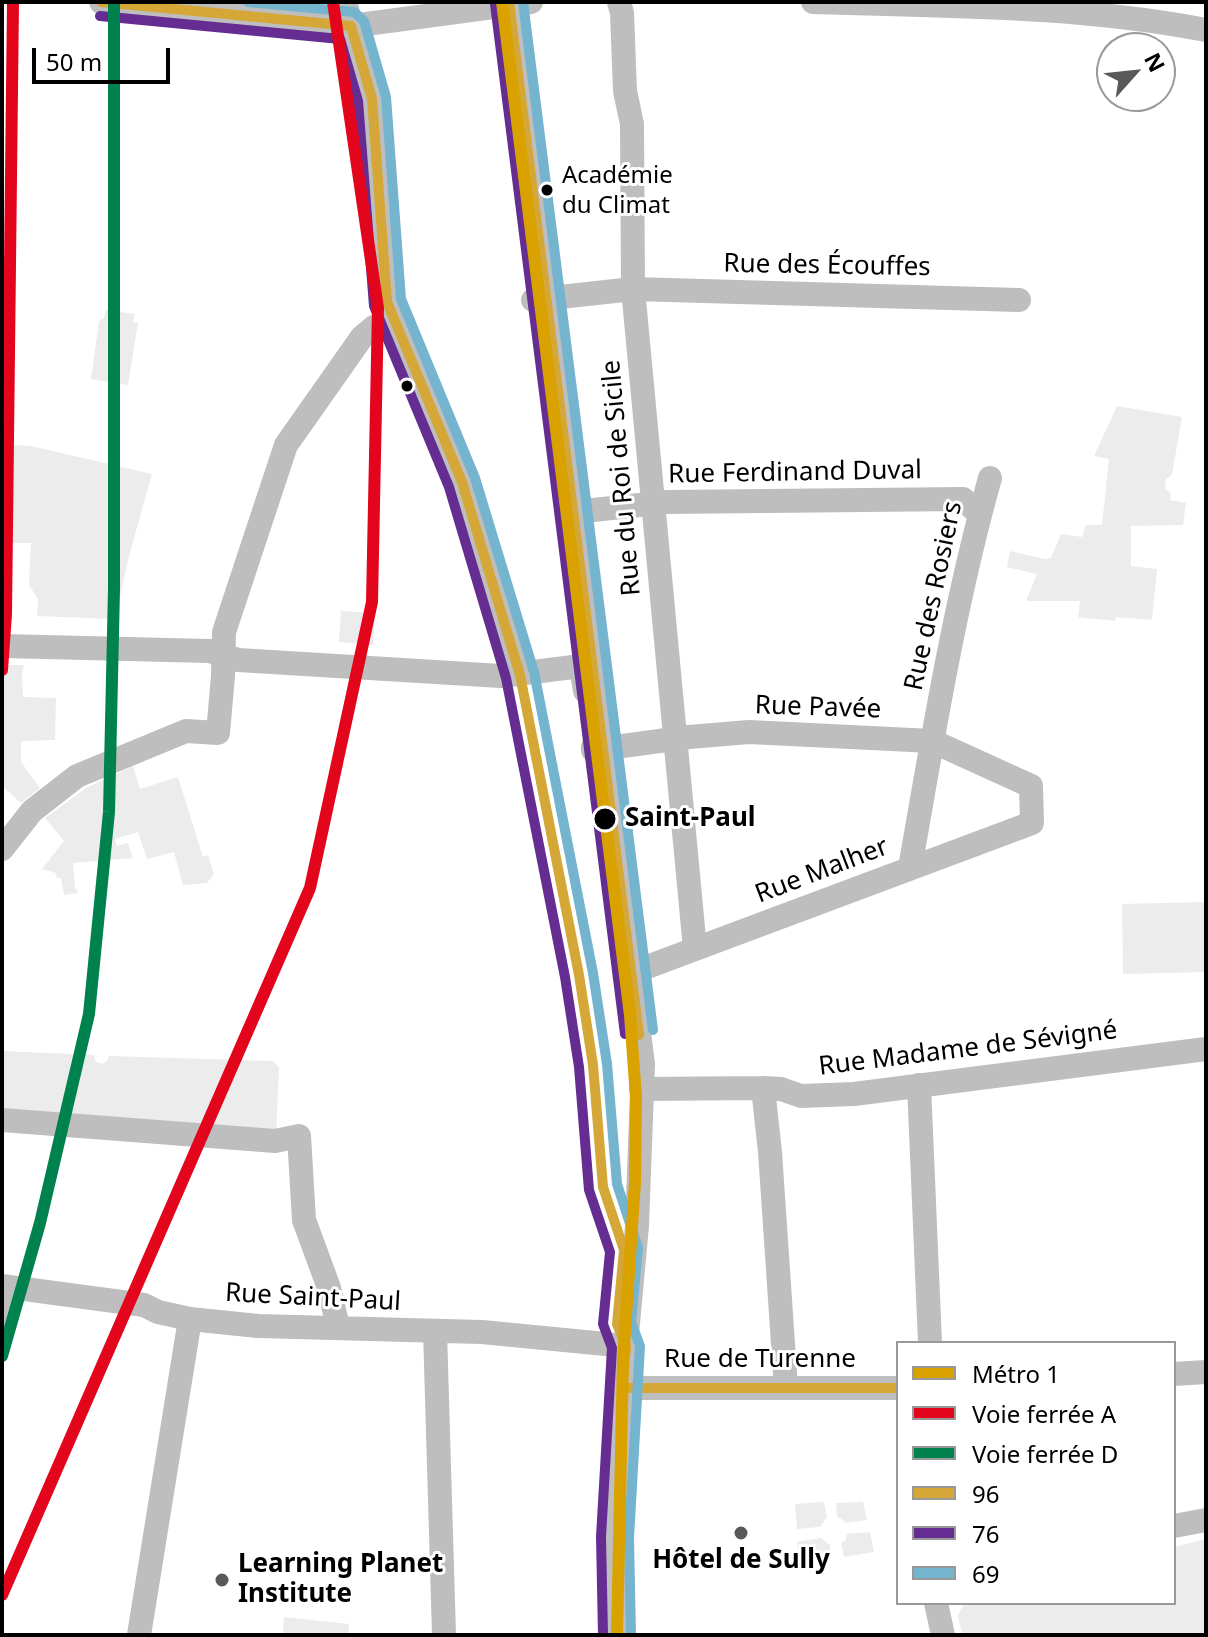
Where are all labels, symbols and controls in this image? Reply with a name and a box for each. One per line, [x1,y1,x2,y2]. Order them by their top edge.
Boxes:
scale bar [36,32,174,82]
north arrow [1096,32,1176,112]
text: 50 m [46,45,102,78]
text: N [1138,47,1173,77]
place label: Académie du Climat [562,162,673,218]
marker: Académie du Climat [539,182,555,198]
street label: Rue des Écouffes [723,249,931,283]
street label: Rue du Roi de Sicile [596,359,648,597]
unlabelled marker [399,378,415,394]
street label: Rue Ferdinand Duval [668,455,922,491]
street label: Rue des Rosiers [899,499,969,693]
street label: Rue Pavée [754,690,882,726]
place label: Saint-Paul [625,803,756,835]
marker: Saint-Paul [592,806,618,832]
street label: Rue Malher [751,831,893,911]
street label: Rue Madame de Sévigné [817,1015,1119,1083]
street label: Rue Saint-Paul [224,1278,402,1318]
legend [896,1341,1176,1605]
street label: Rue de Turenne [664,1344,856,1376]
text: Métro 1 [972,1357,1060,1390]
text: Voie ferrée A [972,1397,1116,1430]
text: Voie ferrée D [972,1437,1118,1470]
text: 96 [972,1477,999,1510]
text: 76 [972,1517,999,1550]
marker: Hôtel de Sully [732,1524,750,1542]
place label: Hôtel de Sully [652,1545,830,1577]
place label: Learning Planet Institute [238,1549,443,1610]
text: 69 [972,1557,999,1590]
marker: Learning Planet Institute [213,1571,231,1589]

